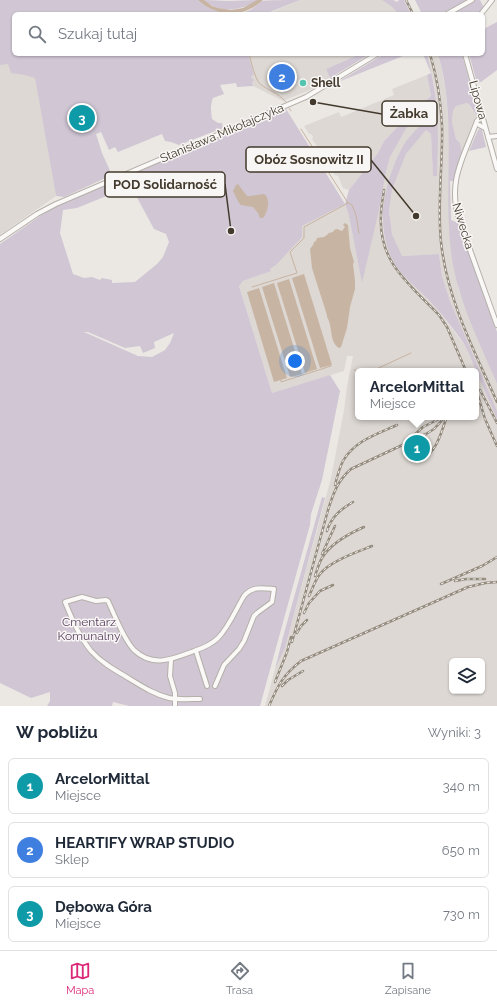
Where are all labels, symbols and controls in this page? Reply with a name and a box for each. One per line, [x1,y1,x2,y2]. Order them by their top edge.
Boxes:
search box [12,12,485,56]
icon: search [26,23,48,45]
text: Szukaj tutaj [58,25,137,43]
pin: 2 [269,62,295,92]
place label: Shell [311,76,341,90]
marker: Shell [298,78,308,88]
street label: Lipowa [466,79,490,121]
street label: Stanisława Mikołajczyka [158,101,286,165]
callout: Żabka [382,101,437,126]
pin: 3 [69,103,95,133]
text: Żabka [390,106,429,121]
callout: Obóz Sosnowitz II [246,147,371,172]
text: Obóz Sosnowitz II [254,152,364,167]
callout: POD Solidarność [105,172,225,197]
text: POD Solidarność [113,177,218,192]
street label: Niwecka [449,201,477,251]
your location [285,351,305,371]
popup [355,368,479,420]
text: ArcelorMittal [370,378,464,396]
text: Miejsce [370,396,416,411]
pin: 1 [404,433,430,463]
park label: Cmentarz Komunalny [58,615,121,643]
map controls [449,658,485,694]
button: layers [449,658,485,694]
text: W pobliżu [16,722,98,742]
text: Wyniki: 3 [428,725,481,740]
text: ArcelorMittal [55,770,149,788]
text: 1 [27,779,33,794]
text: 340 m [443,779,480,794]
text: Miejsce [55,788,101,803]
text: HEARTIFY WRAP STUDIO [55,834,234,852]
text: 2 [26,843,34,858]
text: 650 m [442,843,480,858]
text: Sklep [55,852,89,867]
text: Dębowa Góra [55,898,152,916]
text: 3 [26,907,34,922]
text: 730 m [443,907,480,922]
text: Miejsce [55,916,101,931]
tab: Mapa [66,960,94,997]
tab: Trasa [226,960,253,997]
tab: Zapisane [385,960,431,997]

